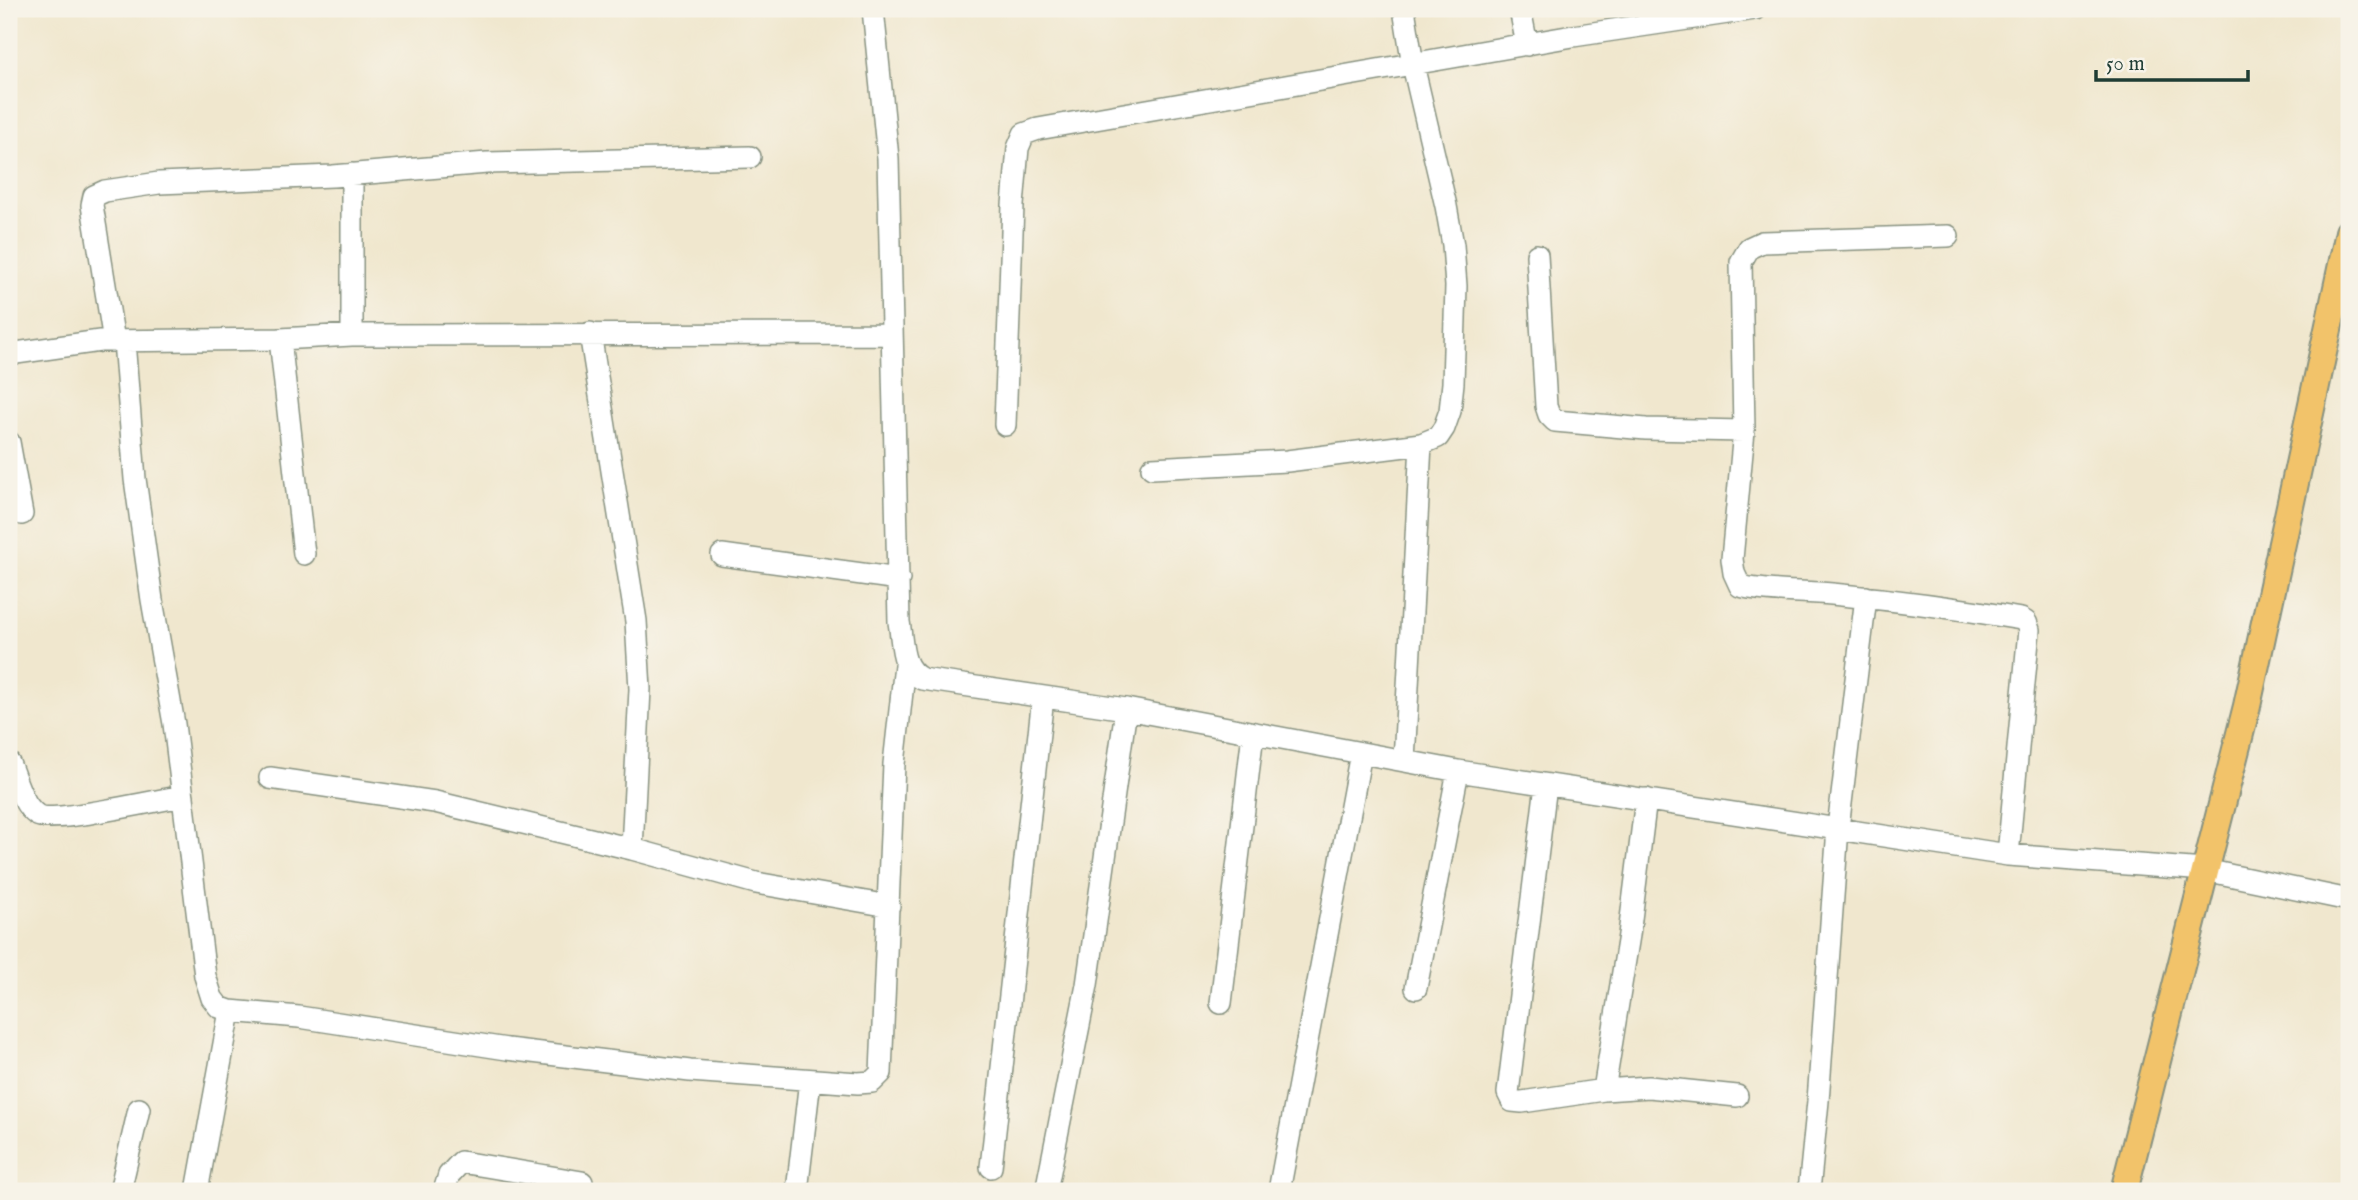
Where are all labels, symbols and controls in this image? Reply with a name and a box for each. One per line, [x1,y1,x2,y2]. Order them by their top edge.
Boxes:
scale bar [2096,38,2248,82]
text: 50 m [2106,51,2145,78]

